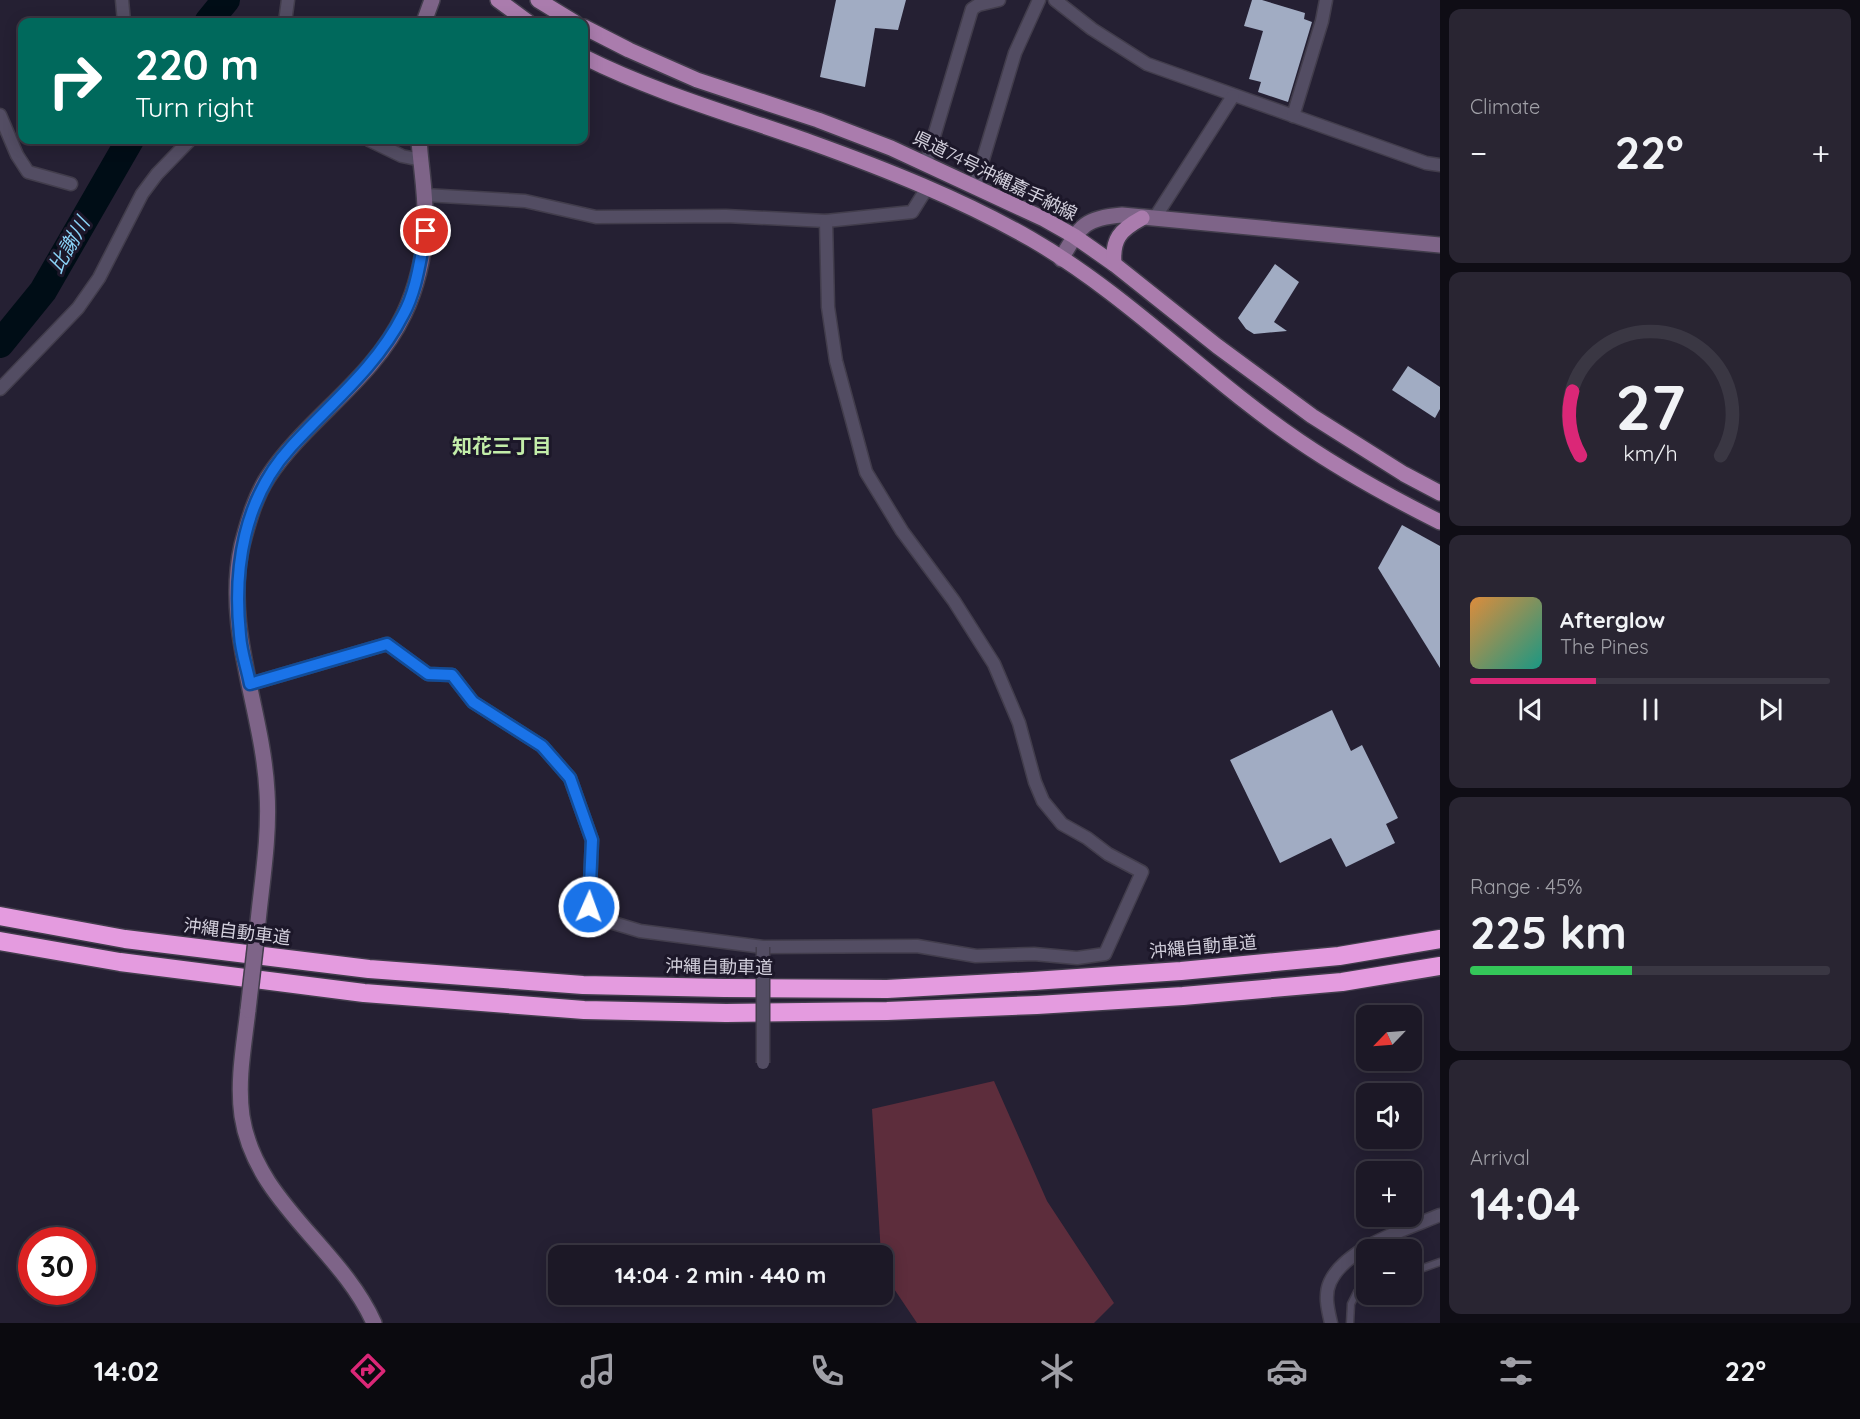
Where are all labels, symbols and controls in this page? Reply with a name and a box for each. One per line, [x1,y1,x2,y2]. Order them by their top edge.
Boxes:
text: 220 m [135,38,259,91]
icon: right [36,42,114,120]
text: Turn right [135,90,254,124]
text: Climate [1470,94,1540,119]
text: 22° [1615,124,1684,180]
street label: 県道74号沖縄嘉手納線 [909,126,1081,225]
text: − [1470,132,1487,173]
text: + [1811,132,1830,173]
pin [400,205,451,256]
water label: 比謝川 [43,211,95,277]
icon: arrive [409,214,442,247]
text: 27 [1615,368,1685,446]
district label: 知花三丁目 [452,433,552,458]
text: km/h [1623,440,1677,466]
text: Afterglow [1560,606,1665,634]
text: The Pines [1560,634,1649,659]
icon: previous [1514,693,1547,726]
icon: pause [1634,693,1667,726]
icon: next [1754,693,1787,726]
text: Range · 45% [1470,874,1582,899]
position arrow [557,875,621,939]
text: 225 km [1470,904,1627,960]
street label: 沖縄自動車道 [182,914,292,949]
street label: 沖縄自動車道 [1148,930,1258,963]
street label: 沖縄自動車道 [665,954,773,979]
north arrow [1356,1005,1422,1071]
map controls [1356,1005,1422,1305]
button: sound [1356,1083,1422,1149]
text: Arrival [1470,1145,1530,1170]
button: + [1356,1161,1422,1227]
text: 14:04 [1470,1175,1580,1231]
speed limit sign: 30 [18,1227,96,1305]
button: − [1356,1239,1422,1305]
text: 14:04 · 2 min · 440 m [615,1261,826,1289]
icon: directions [347,1350,389,1392]
icon: music [577,1350,619,1392]
icon: phone [806,1350,848,1392]
icon: climate [1036,1350,1078,1392]
icon: car [1266,1350,1308,1392]
icon: filters [1495,1350,1537,1392]
text: 14:02 [94,1354,160,1388]
text: 22° [1725,1354,1766,1388]

